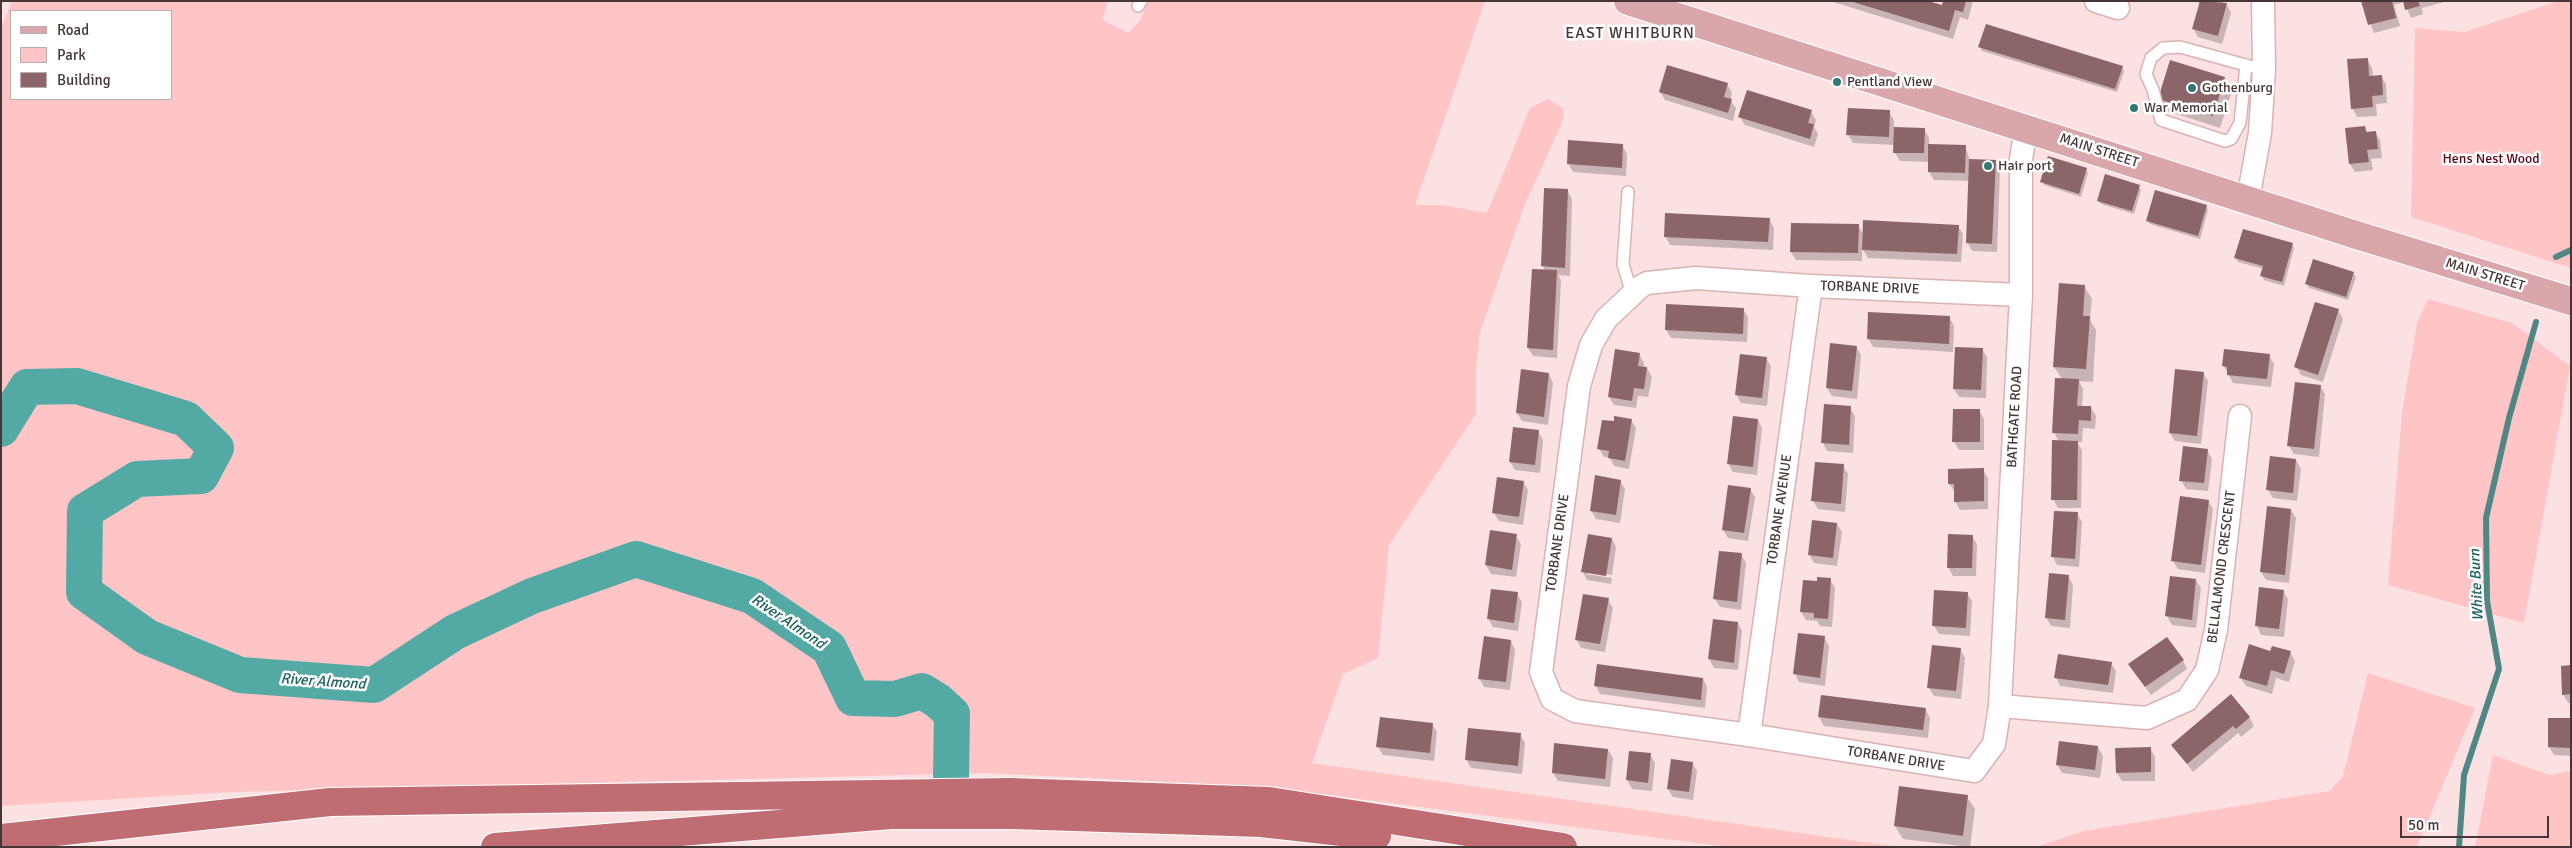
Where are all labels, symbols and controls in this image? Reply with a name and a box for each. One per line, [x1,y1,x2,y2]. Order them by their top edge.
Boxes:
legend [10,10,172,100]
text: Road [57,21,89,39]
district label: EAST WHITBURN [1564,24,1696,44]
text: Park [57,46,86,64]
text: Building [57,71,111,89]
place label: Pentland View [1847,74,1932,90]
marker: Pentland View [1831,76,1843,88]
place label: Gothenburg [2202,80,2273,96]
marker: Gothenburg [2186,82,2198,94]
place label: War Memorial [2144,100,2228,116]
marker: War Memorial [2128,102,2140,114]
street label: MAIN STREET [2057,130,2141,172]
park label: Hens Nest Wood [2442,151,2540,167]
place label: Hair port [1998,158,2052,174]
marker: Hair port [1982,160,1994,172]
street label: MAIN STREET [2443,255,2527,295]
street label: TORBANE DRIVE [1820,278,1920,298]
street label: BATHGATE ROAD [2004,366,2026,468]
street label: TORBANE AVENUE [1764,453,1796,567]
street label: BELLALMOND CRESCENT [2204,490,2240,644]
street label: TORBANE DRIVE [1543,493,1573,593]
water label: White Burn [2466,549,2488,621]
water label: River Almond [748,591,828,653]
water label: River Almond [280,670,366,694]
street label: TORBANE DRIVE [1846,743,1946,775]
scale bar [2402,806,2551,838]
text: 50 m [2408,816,2439,834]

